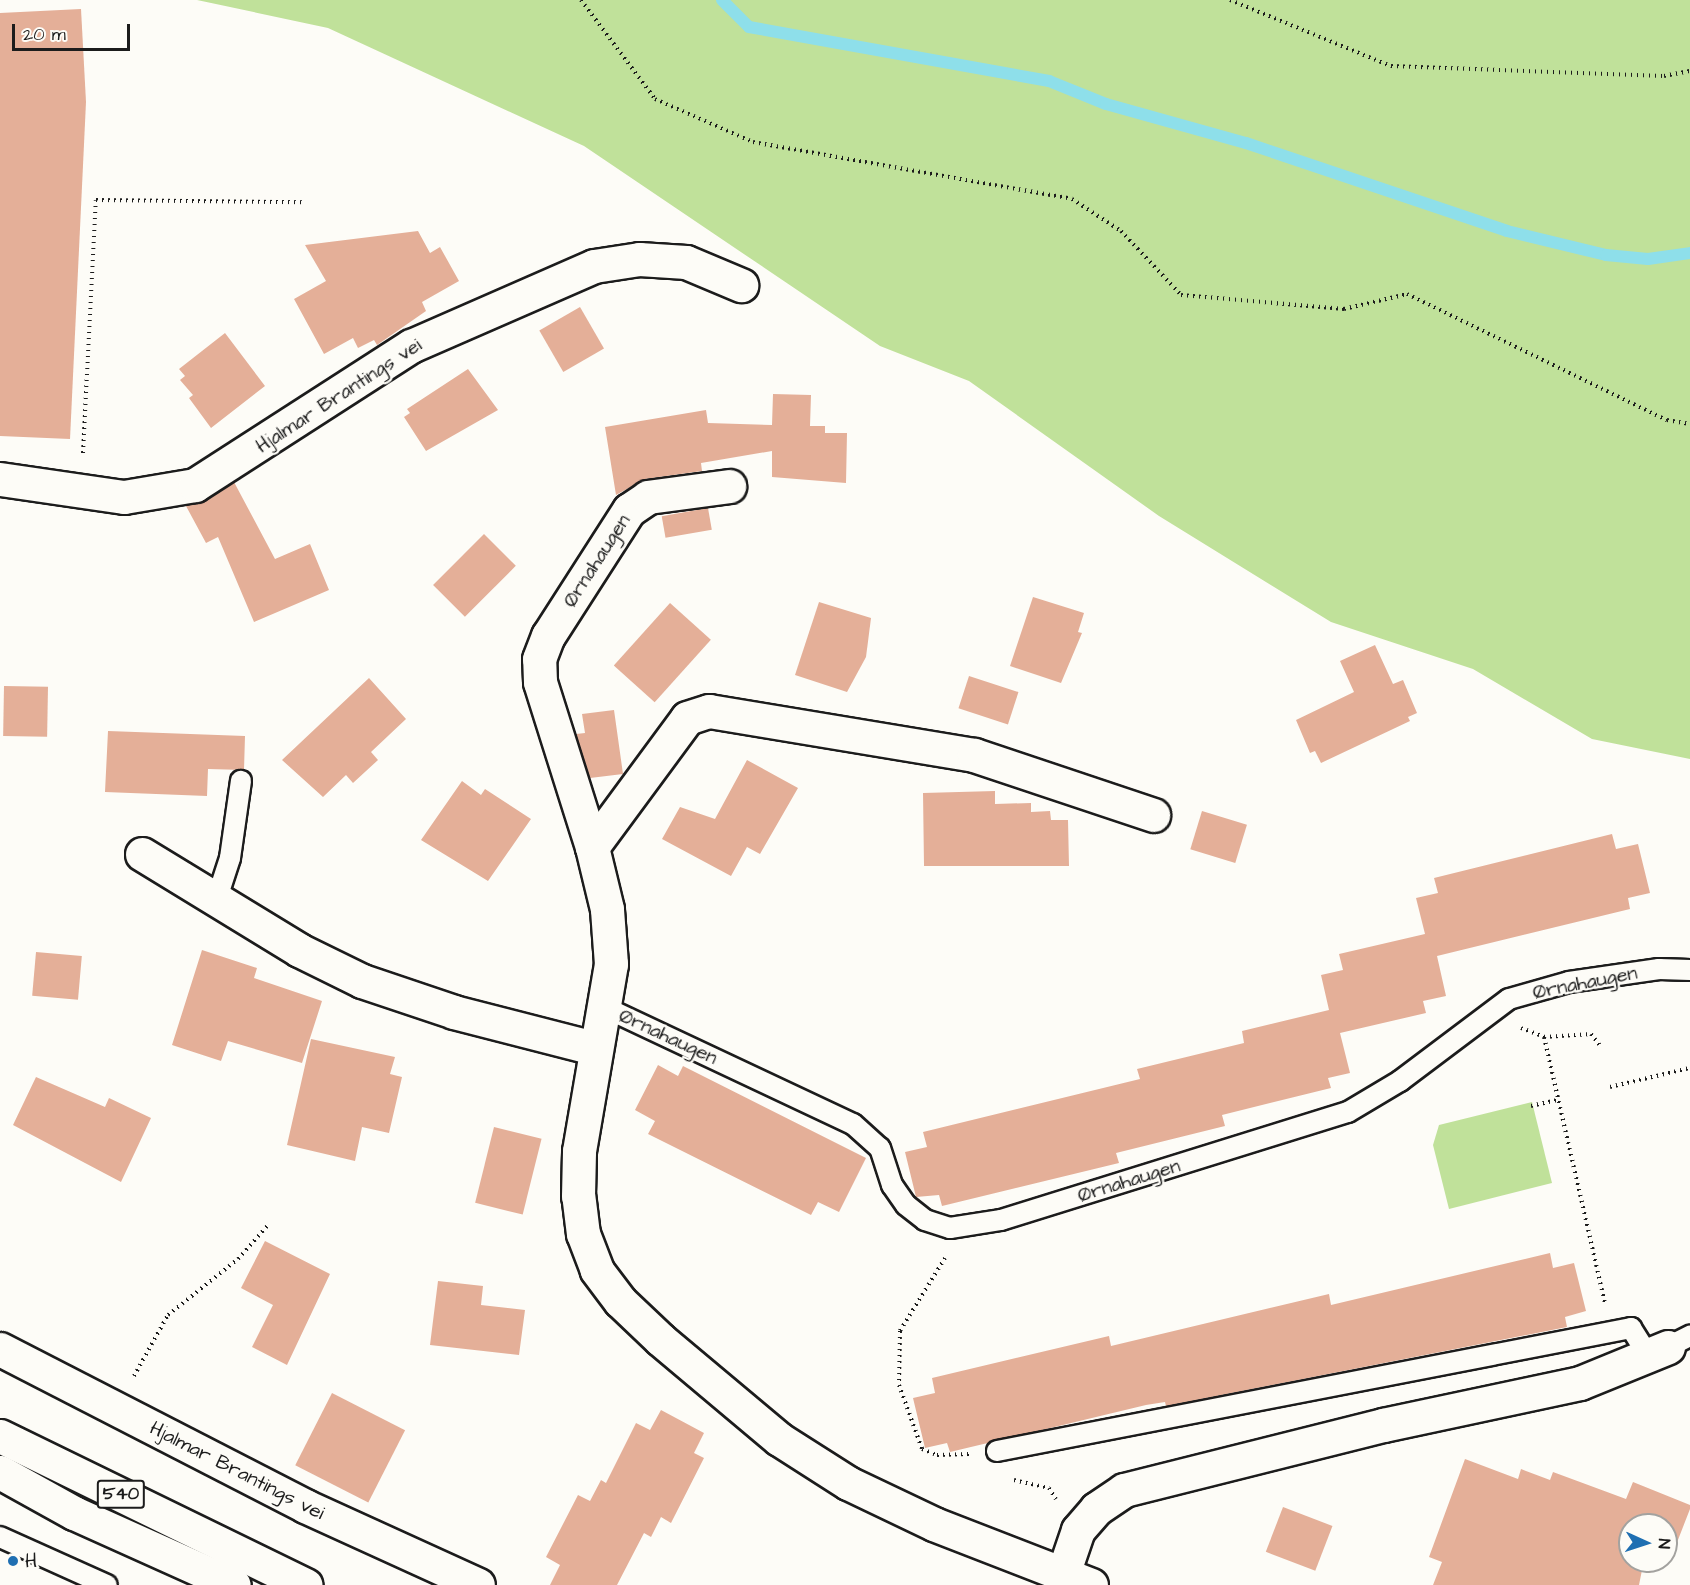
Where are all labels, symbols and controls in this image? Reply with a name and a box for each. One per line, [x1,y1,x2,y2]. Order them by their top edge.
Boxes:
scale bar [15,12,134,50]
text: 20 m [23,22,66,47]
street label: Hjalmar Brantings vei [252,333,426,459]
street label: Ørnahaugen [558,510,636,612]
street label: Ørnahaugen [1531,961,1639,1005]
street label: Ørnahaugen [615,1004,721,1070]
street label: Ørnahaugen [1075,1154,1183,1208]
street label: Hjalmar Brantings vei [146,1417,328,1525]
road number: 540 [96,1479,146,1509]
north arrow [1618,1513,1678,1573]
text: N [1653,1538,1675,1549]
place label: H [25,1549,37,1573]
marker: H [6,1554,20,1568]

